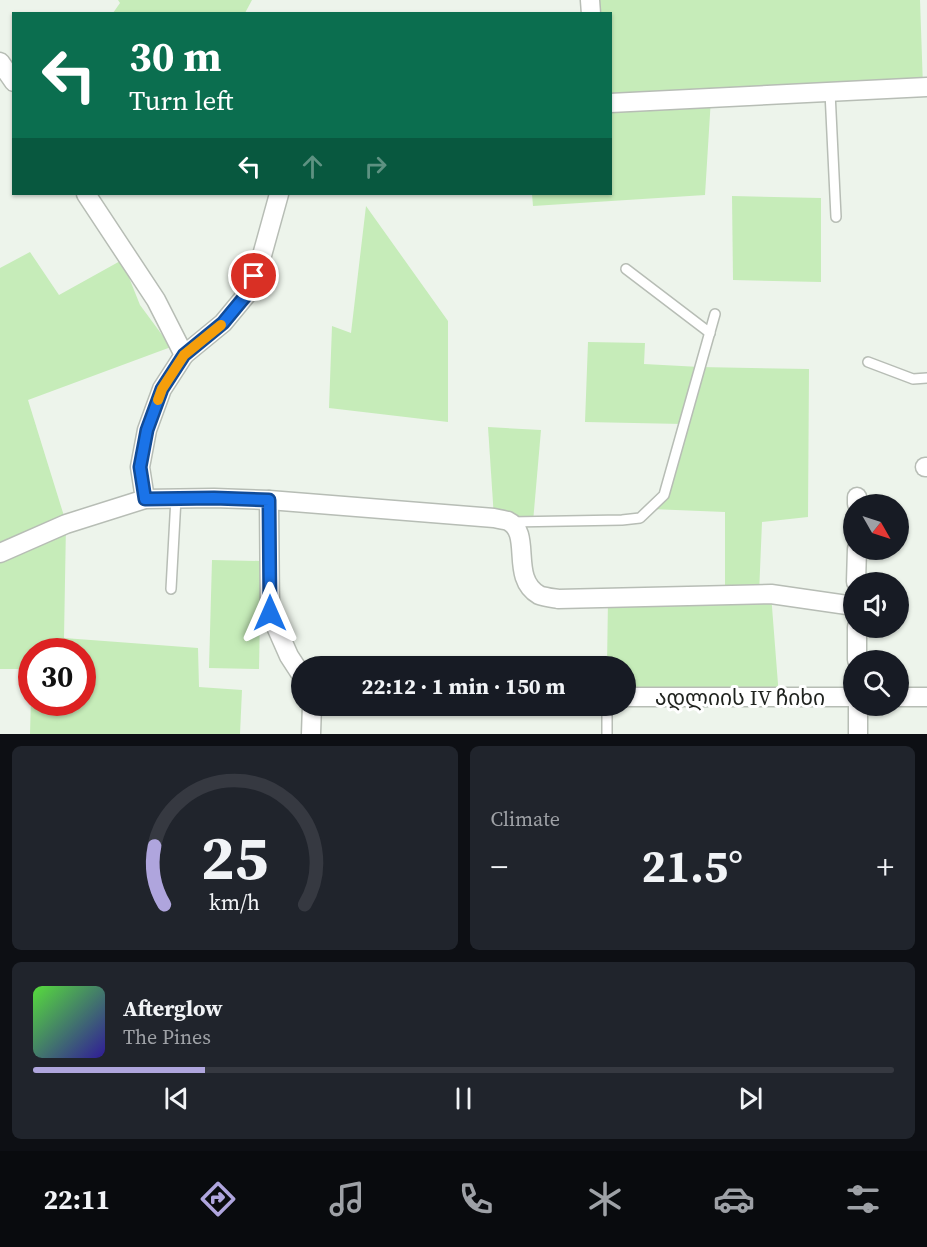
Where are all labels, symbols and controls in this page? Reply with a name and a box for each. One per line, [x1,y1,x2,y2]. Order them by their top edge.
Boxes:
text: 30 m [129,27,222,85]
icon: left [30,36,108,114]
text: Turn left [129,82,233,119]
icon: left [233,150,266,183]
icon: ahead [296,150,329,183]
icon: right [359,150,392,183]
pin [228,250,279,301]
icon: arrive [237,259,270,292]
north arrow [843,494,909,560]
map controls [843,494,909,716]
button: sound [843,572,909,638]
position arrow [238,581,302,645]
speed limit sign: 30 [18,638,96,716]
button: search [843,650,909,716]
text: 22:12 · 1 min · 150 m [362,671,565,701]
street label: ადლიის IV ჩიხი [655,683,825,712]
text: Climate [491,805,560,833]
text: 25 [201,814,269,900]
text: 21.5° [642,835,743,897]
text: − [491,844,508,889]
text: + [877,844,894,889]
text: km/h [209,888,260,917]
text: Afterglow [123,993,223,1023]
text: The Pines [123,1023,211,1051]
icon: previous [160,1082,193,1115]
icon: pause [447,1082,480,1115]
icon: next [734,1082,767,1115]
icon: directions [197,1178,239,1220]
icon: music [326,1178,368,1220]
icon: phone [455,1178,497,1220]
icon: climate [584,1178,626,1220]
icon: car [713,1178,755,1220]
icon: filters [842,1178,884,1220]
text: 22:11 [43,1181,110,1218]

